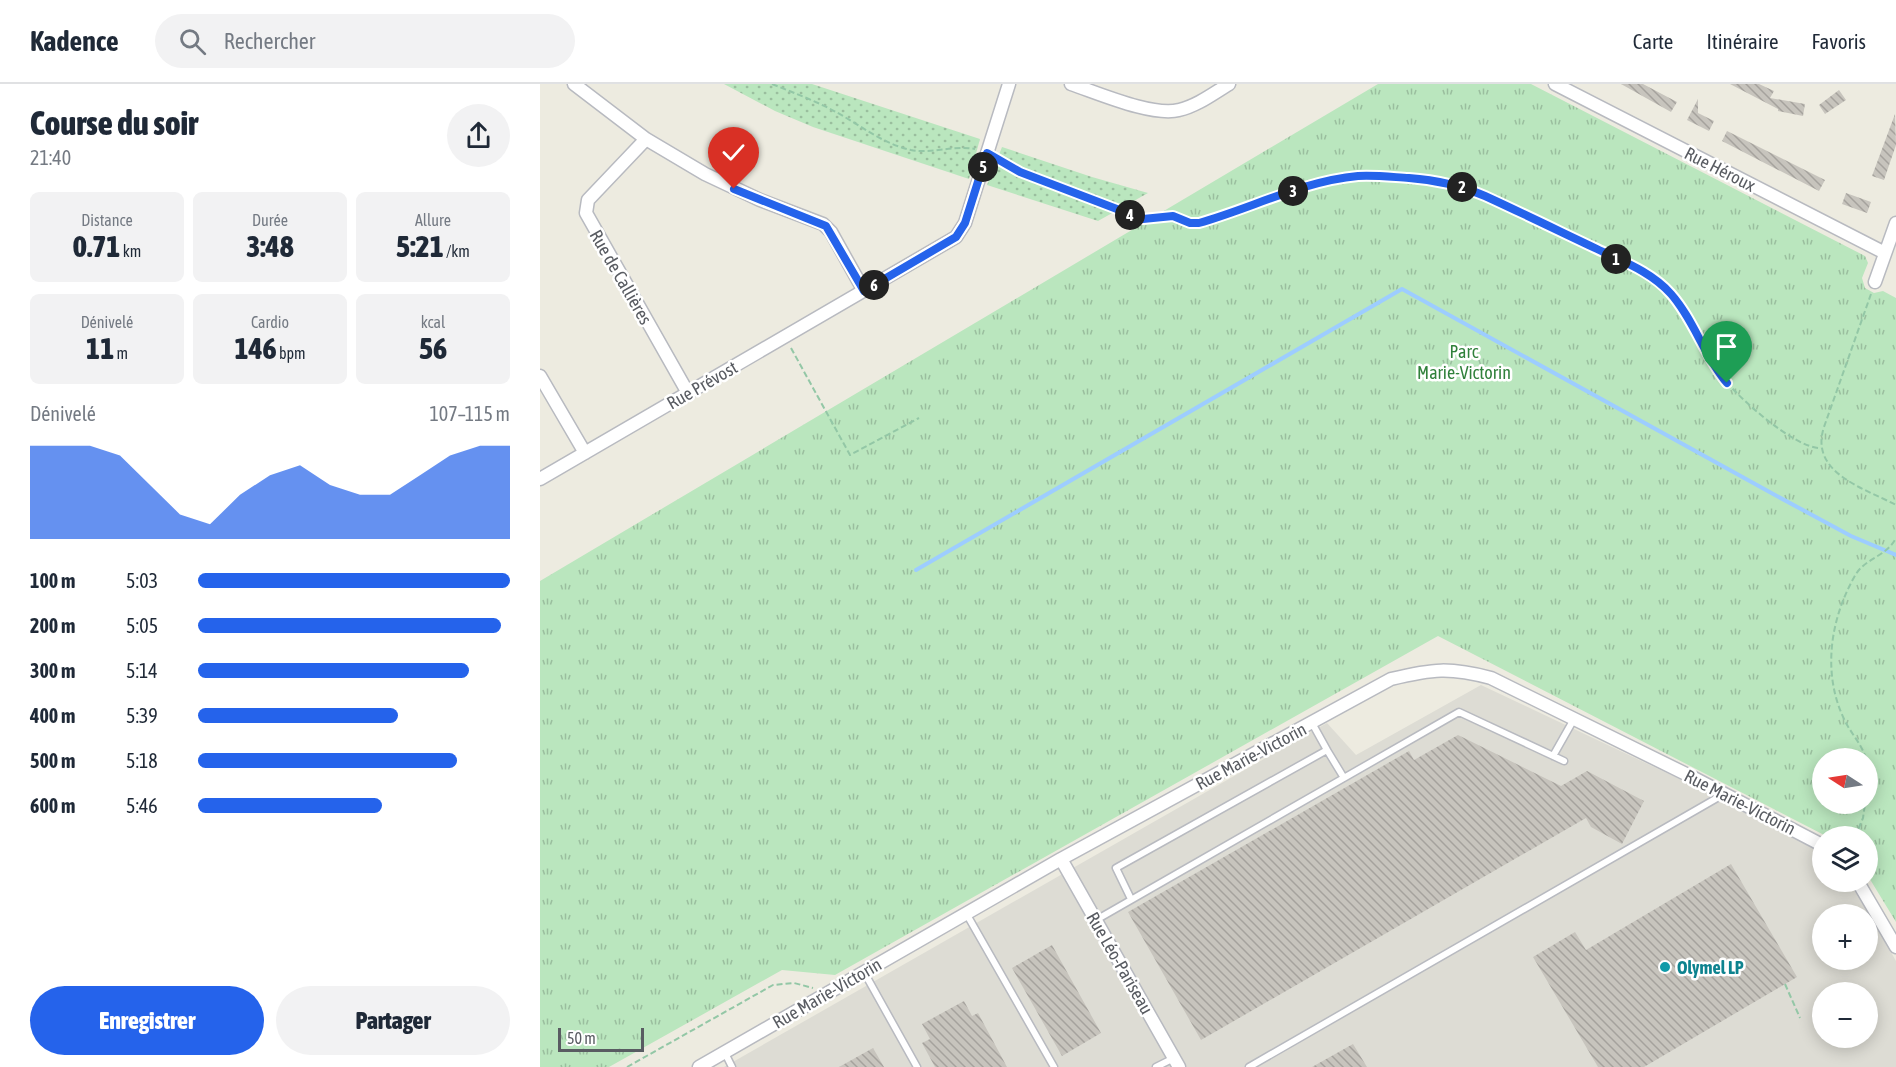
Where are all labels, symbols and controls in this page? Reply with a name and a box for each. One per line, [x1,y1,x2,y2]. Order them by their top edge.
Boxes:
search box [155,14,575,68]
text: Kadence [30,25,119,57]
icon: search [176,25,209,58]
text: Rechercher [224,28,315,54]
text: Carte [1633,29,1673,53]
text: Itinéraire [1706,29,1778,53]
text: Favoris [1811,29,1866,53]
text: Course du soir [30,104,198,142]
button: share [447,104,510,167]
pin [708,127,759,189]
icon: check [717,136,750,169]
street label: Rue Héroux [1681,142,1759,196]
text: 21:40 [30,146,71,169]
pin: 5 [968,152,998,182]
text: 5 [979,158,987,176]
pin: 2 [1447,172,1477,202]
pin: 3 [1278,176,1308,206]
text: 2 [1458,178,1466,196]
text: 3 [1289,182,1297,200]
pin: 4 [1115,200,1145,230]
text: 4 [1126,206,1134,224]
text: Distance [81,211,133,229]
text: Durée [252,211,288,229]
text: Allure [415,211,451,229]
street label: Rue de Callières [585,226,657,328]
text: 0.71 [73,229,120,263]
text: 3:48 [246,229,294,263]
text: 5:21 [396,229,444,263]
text: km [120,242,141,260]
text: /km [444,242,470,260]
pin: 1 [1601,244,1631,274]
text: 1 [1612,250,1620,268]
pin: 6 [859,270,889,300]
text: 6 [870,276,878,294]
text: Dénivelé [81,313,133,331]
text: Cardio [251,313,289,331]
text: kcal [421,313,445,331]
pin [1701,321,1752,383]
icon: arrive [1710,330,1743,363]
text: 11 [86,331,114,365]
text: 146 [234,331,277,365]
text: 56 [419,331,447,365]
park label: Parc Marie-Victorin [1417,341,1511,383]
text: m [114,344,128,362]
text: bpm [277,344,306,362]
street label: Rue Prévost [663,356,741,414]
text: Dénivelé [30,402,96,425]
text: 107–115 m [429,402,510,425]
text: 100 m [30,569,75,592]
text: 5:03 [126,569,158,592]
text: 200 m [30,614,75,637]
text: 5:05 [126,614,158,637]
text: 300 m [30,659,75,682]
text: 5:14 [126,659,158,682]
text: 400 m [30,704,75,727]
text: 5:39 [126,704,158,727]
street label: Rue Marie-Victorin [1192,718,1310,794]
north arrow [1812,748,1878,814]
map controls [1812,748,1878,1048]
text: 500 m [30,749,75,772]
text: 5:18 [126,749,158,772]
street label: Rue Marie-Victorin [1681,765,1799,839]
text: 600 m [30,794,75,817]
text: 5:46 [126,794,158,817]
button: layers [1812,826,1878,892]
button: + [1812,904,1878,970]
street label: Rue Léo-Pariseau [1082,908,1158,1018]
street label: Rue Marie-Victorin [769,953,885,1033]
place label: Olymel LP [1677,957,1744,978]
marker: Olymel LP [1658,960,1672,974]
button: − [1812,982,1878,1048]
button: Enregistrer [30,986,264,1055]
button: Partager [276,986,510,1055]
scale bar [558,1025,644,1052]
text: 50 m [567,1029,596,1047]

